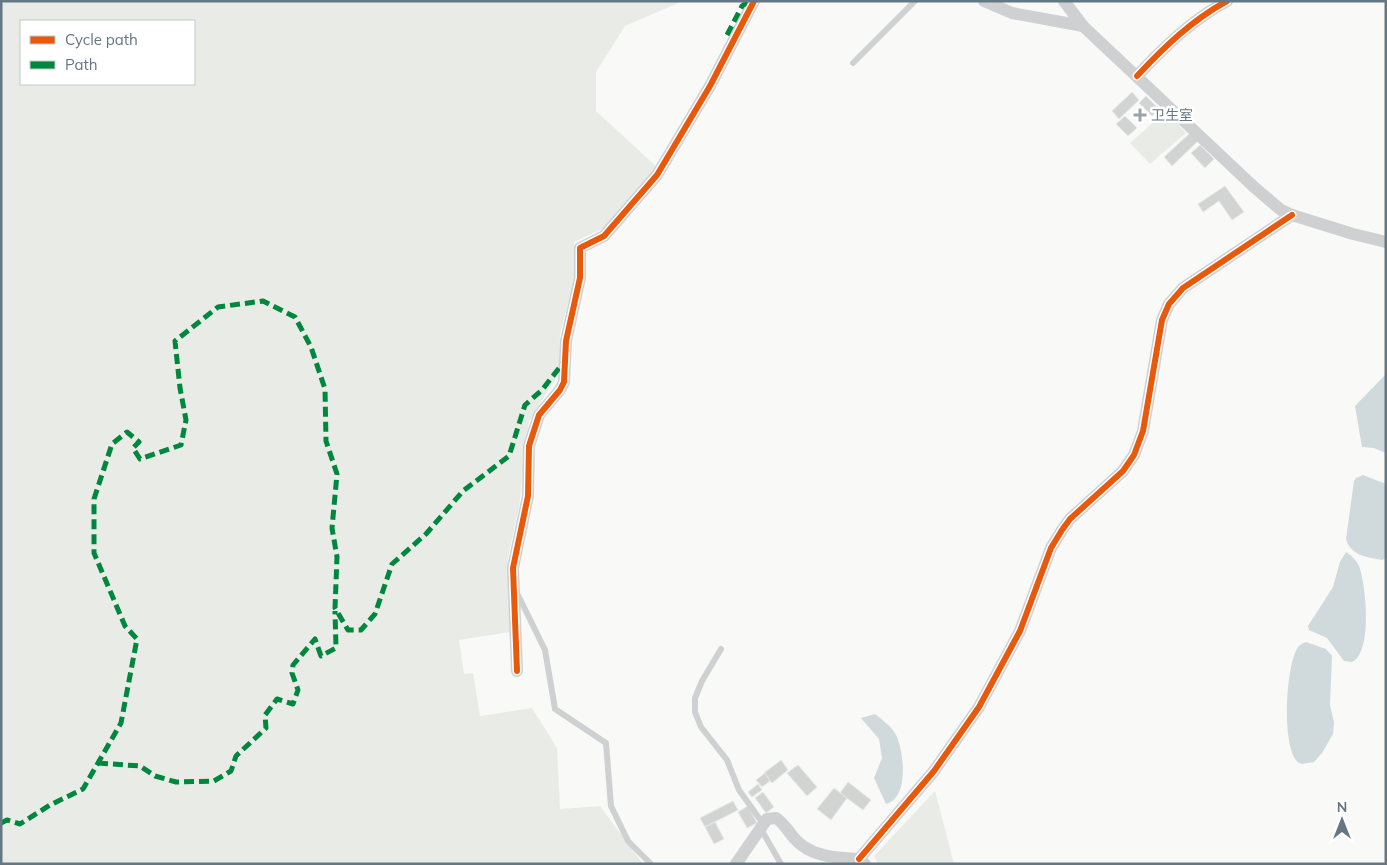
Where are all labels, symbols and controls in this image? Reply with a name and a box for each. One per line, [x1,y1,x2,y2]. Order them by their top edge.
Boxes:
legend [20,20,195,85]
text: Cycle path [65,30,138,49]
text: Path [65,55,97,74]
place label: 卫生室 [1151,106,1193,124]
marker: 卫生室 [1133,108,1147,122]
north arrow [1317,795,1367,845]
text: N [1337,798,1347,816]

